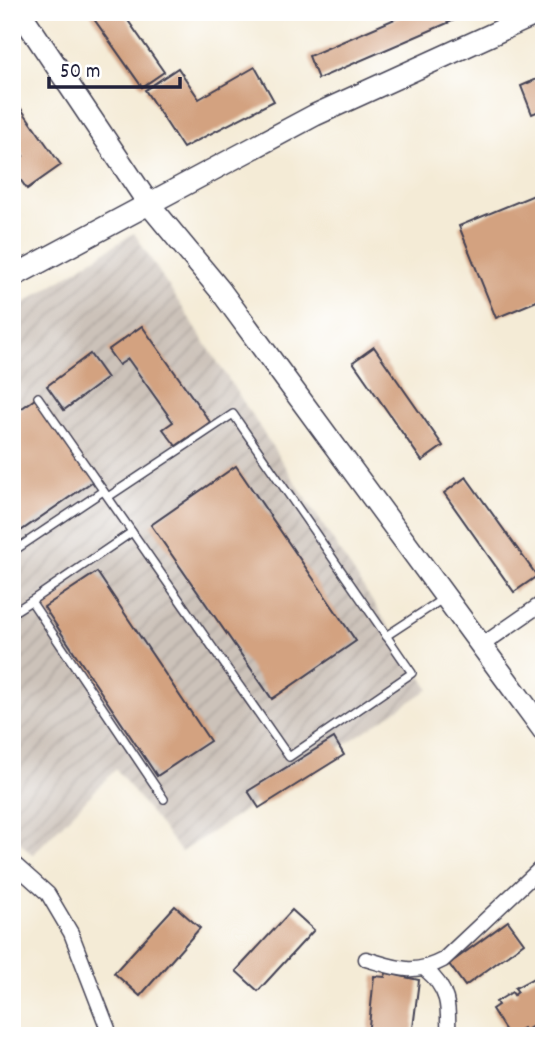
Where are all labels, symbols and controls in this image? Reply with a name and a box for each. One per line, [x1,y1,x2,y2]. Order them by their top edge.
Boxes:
scale bar [49,46,180,90]
text: 50 m [60,58,100,88]

